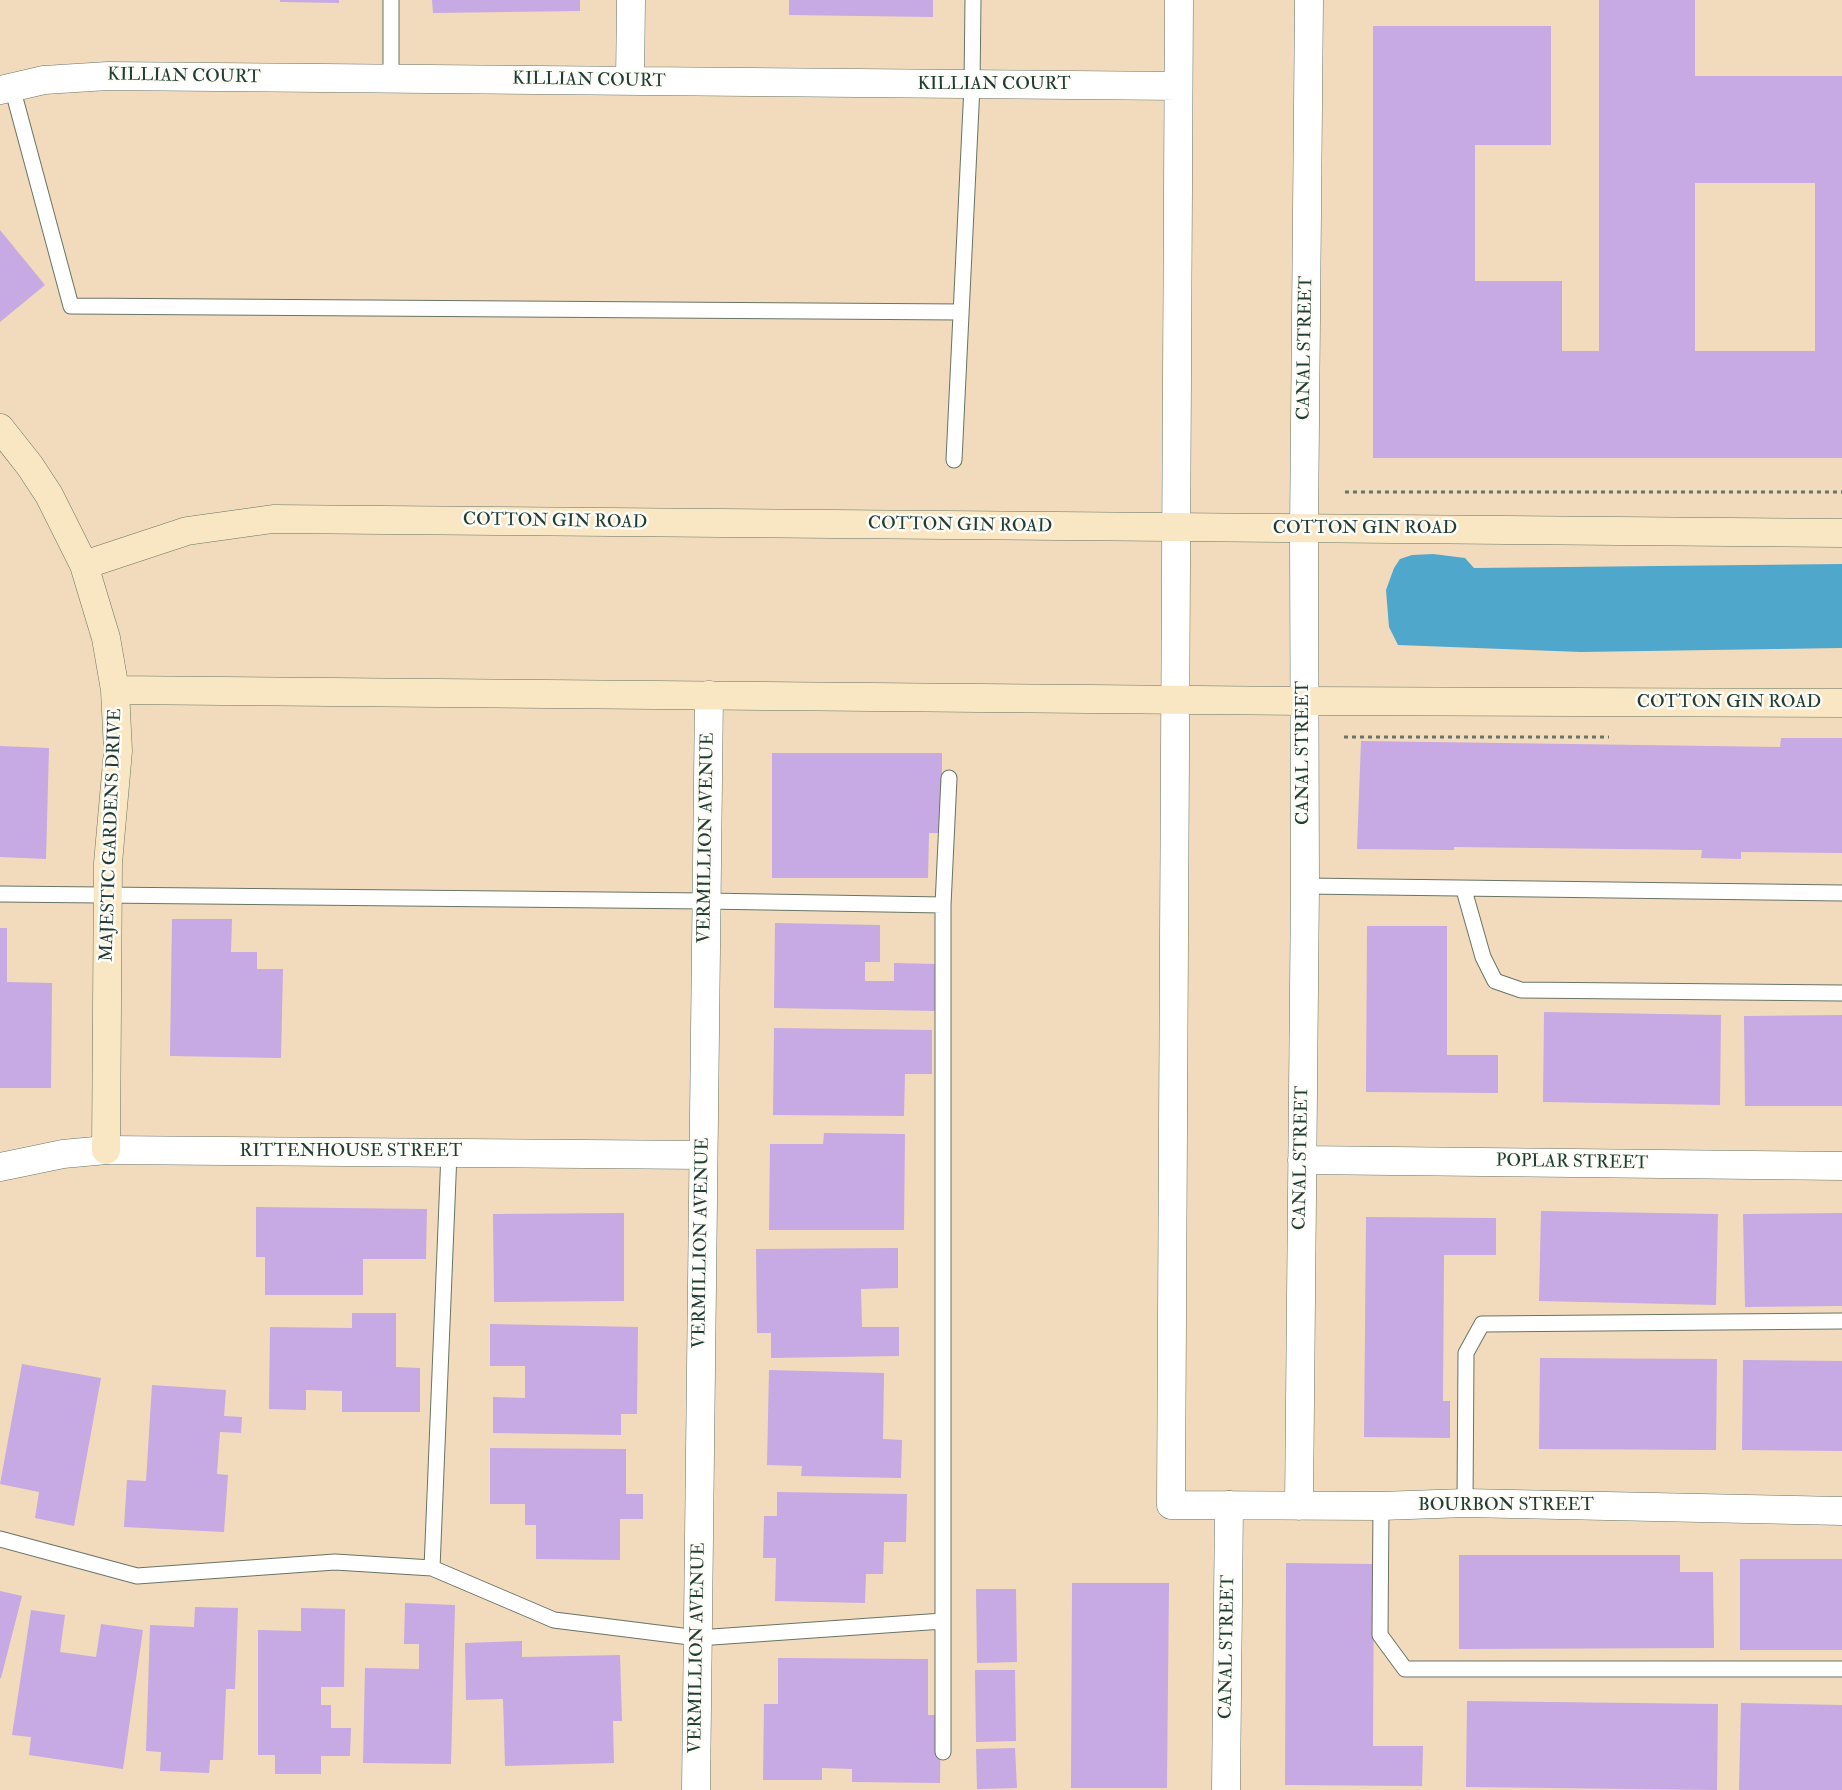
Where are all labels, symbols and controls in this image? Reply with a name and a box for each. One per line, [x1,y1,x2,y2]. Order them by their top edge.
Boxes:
street label: KILLIAN COURT [107,65,261,89]
street label: KILLIAN COURT [512,69,666,93]
street label: KILLIAN COURT [917,74,1071,96]
street label: CANAL STREET [1294,276,1318,420]
street label: COTTON GIN ROAD [463,510,647,534]
street label: COTTON GIN ROAD [868,514,1052,538]
street label: COTTON GIN ROAD [1273,518,1457,540]
street label: CANAL STREET [1293,681,1315,825]
street label: COTTON GIN ROAD [1637,692,1821,714]
street label: MAJESTIC GARDENS DRIVE [97,708,127,962]
street label: VERMILLION AVENUE [694,732,720,944]
street label: CANAL STREET [1290,1086,1314,1230]
street label: VERMILLION AVENUE [689,1137,715,1349]
street label: RITTENHOUSE STREET [240,1141,462,1163]
street label: POPLAR STREET [1496,1151,1648,1175]
street label: BOURBON STREET [1418,1495,1594,1517]
street label: VERMILLION AVENUE [685,1542,711,1754]
street label: CANAL STREET [1216,1575,1240,1719]

